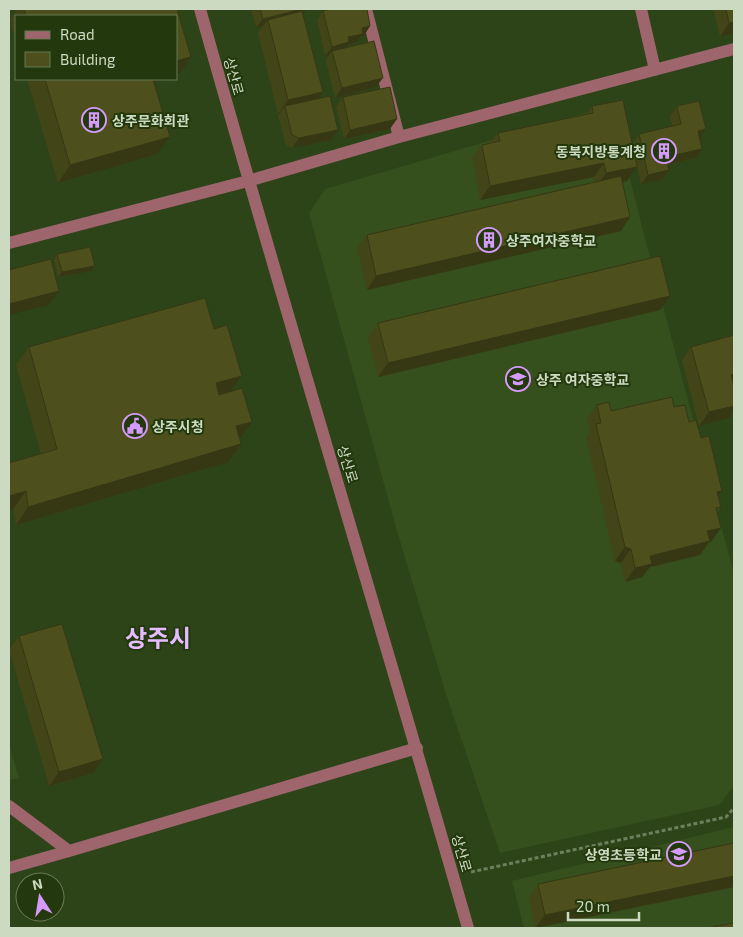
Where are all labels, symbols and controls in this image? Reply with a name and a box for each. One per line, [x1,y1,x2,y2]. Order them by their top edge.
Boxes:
legend [15,15,178,80]
text: Road [60,25,95,43]
text: Building [60,50,116,68]
street label: 상산로 [221,55,248,97]
building icon: 상주문화회관 [81,107,107,133]
place label: 상주문화회관 [112,112,189,129]
building icon: 동북지방통계청 [651,138,677,164]
place label: 동북지방통계청 [556,143,646,160]
building icon: 상주여자중학교 [476,227,502,253]
place label: 상주여자중학교 [506,232,596,249]
school or university icon: 상주 여자중학교 [505,366,531,392]
place label: 상주 여자중학교 [536,371,629,388]
public building icon: 상주시청 [122,413,148,439]
place label: 상주시청 [152,418,204,435]
street label: 상산로 [334,443,362,485]
district label: 상주시 [125,623,191,652]
street label: 상산로 [449,832,476,874]
school or university icon: 상영초등학교 [666,841,692,867]
place label: 상영초등학교 [585,846,662,863]
north arrow [15,872,65,922]
text: N [30,874,44,893]
scale bar [568,890,639,922]
text: 20 m [576,897,610,915]

